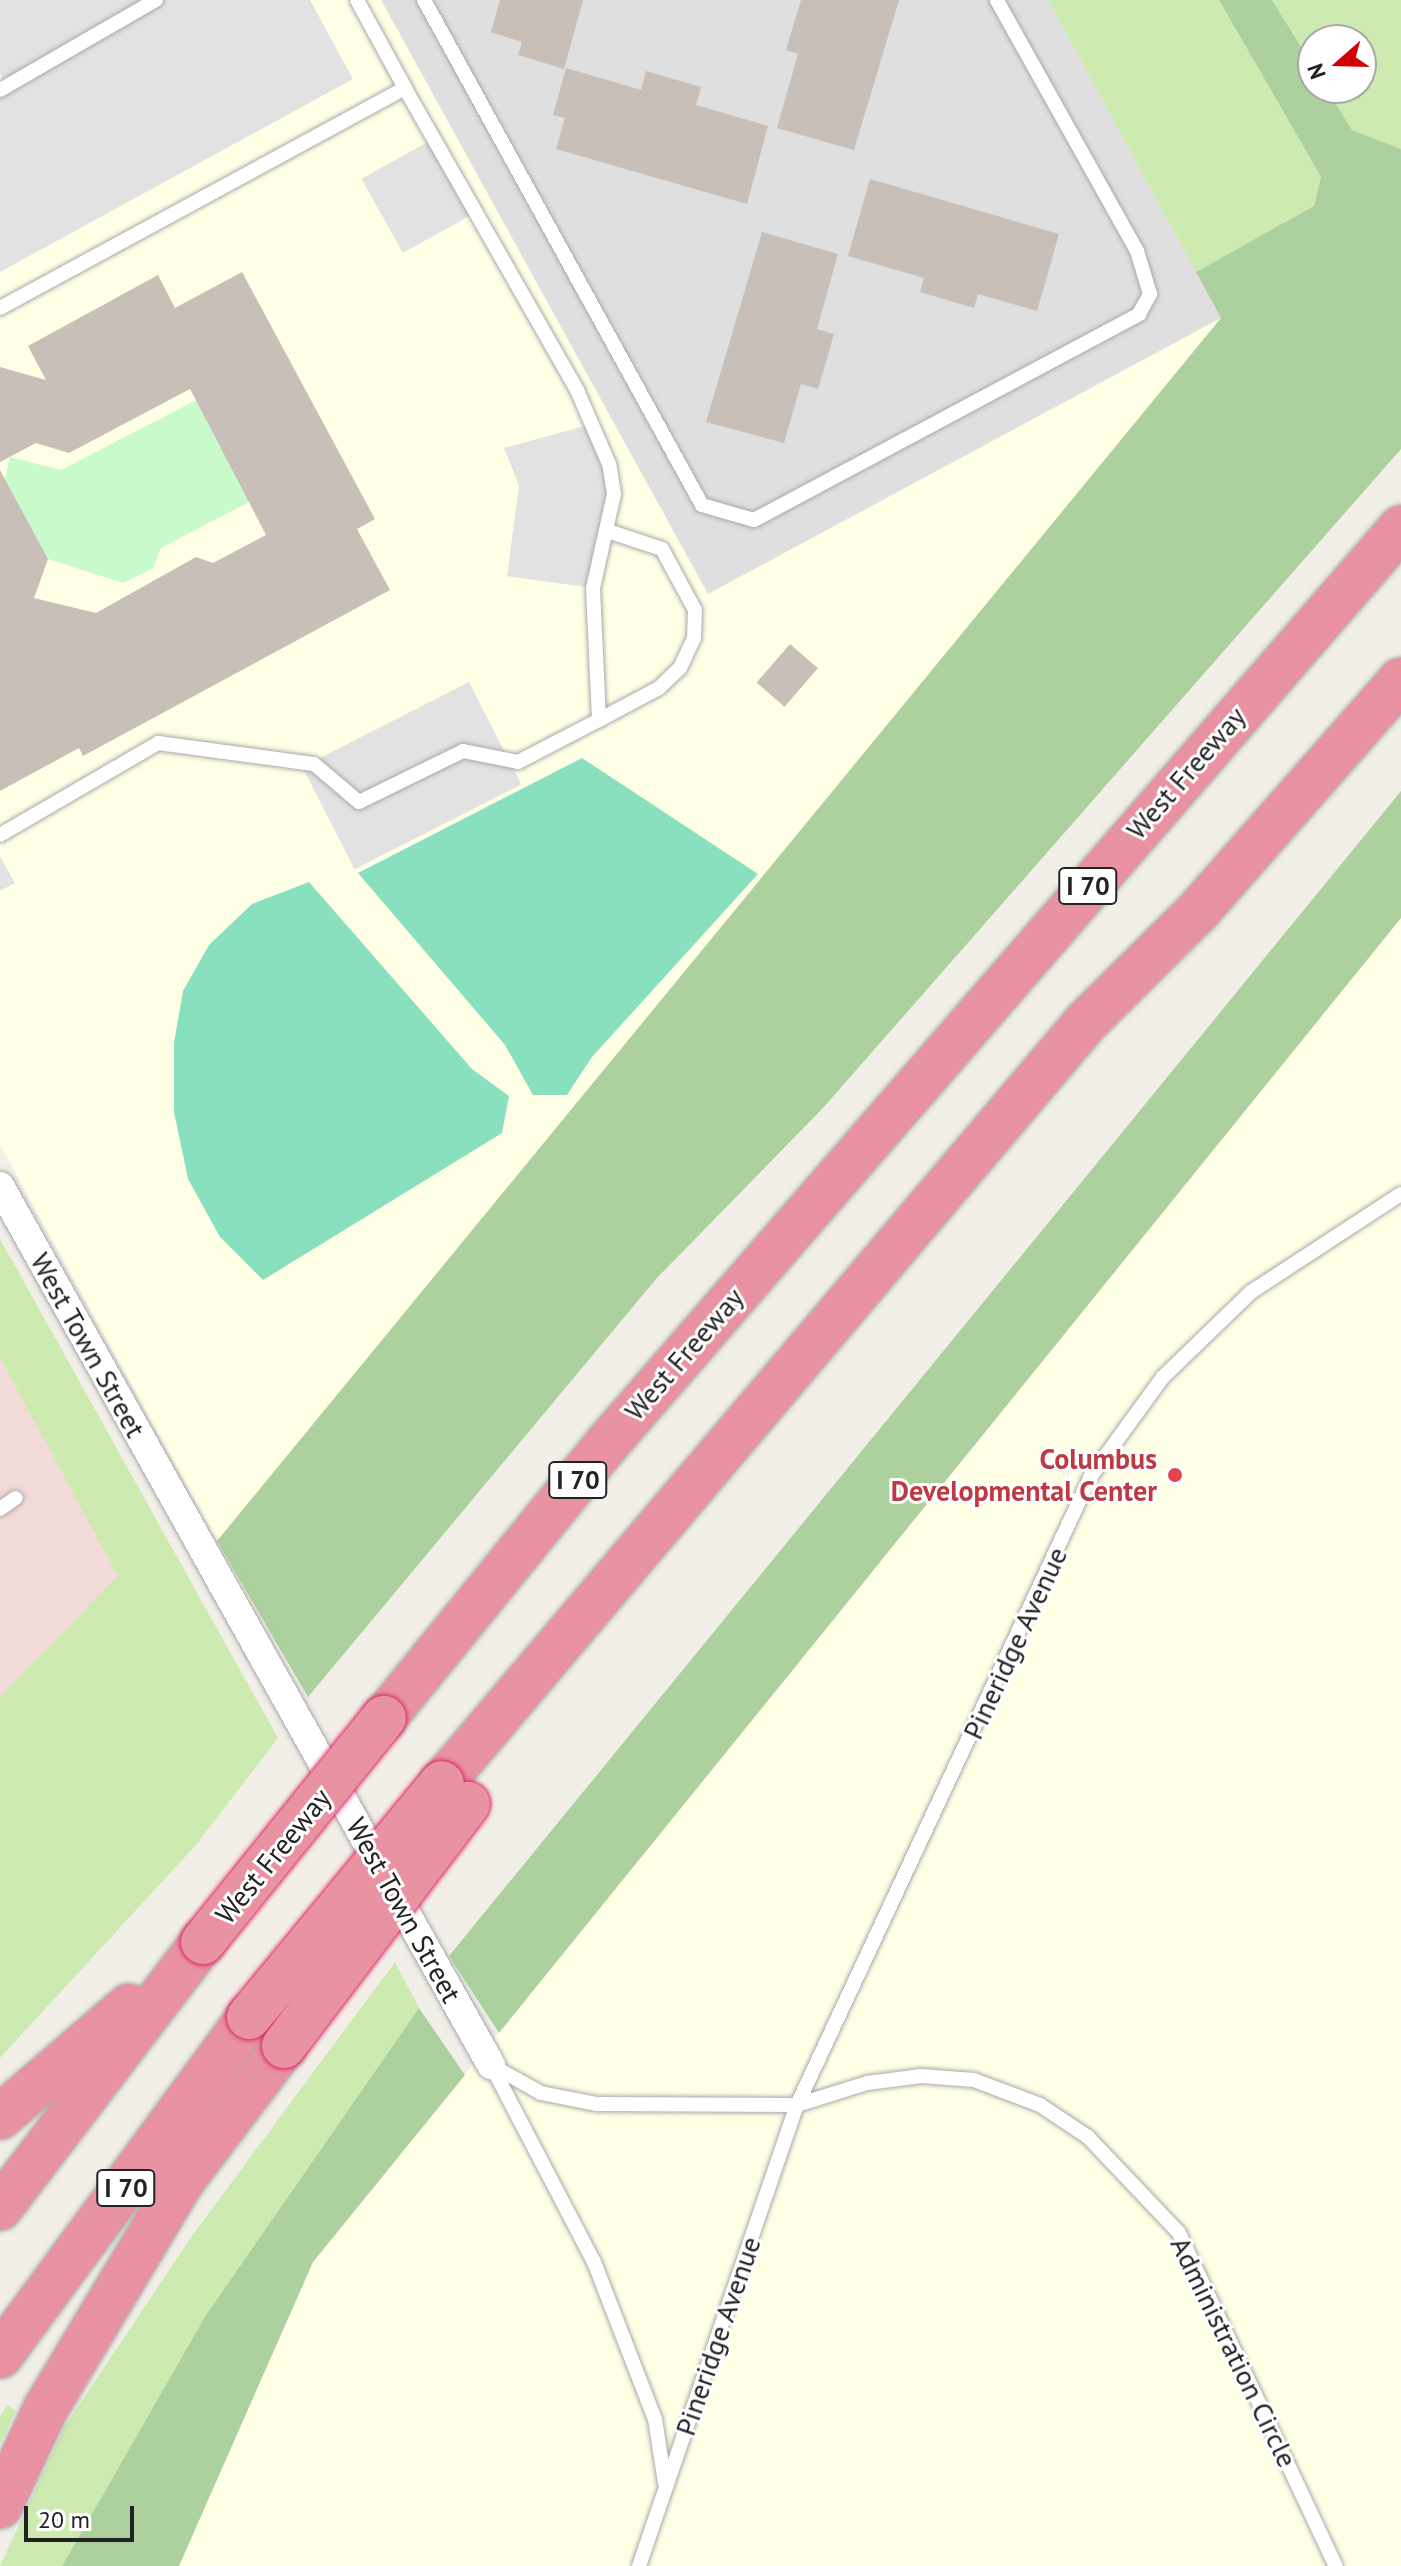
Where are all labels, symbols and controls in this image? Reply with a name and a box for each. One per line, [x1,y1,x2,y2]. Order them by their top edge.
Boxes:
north arrow [1297,24,1377,104]
text: N [1301,60,1332,83]
street label: West Freeway [1119,700,1253,846]
road number: I 70 [1058,864,1118,908]
street label: West Town Street [23,1247,153,1443]
street label: West Freeway [617,1281,751,1427]
place label: Columbus Developmental Center [890,1442,1157,1508]
road number: I 70 [548,1458,608,1502]
marker: Columbus Developmental Center [1164,1464,1186,1486]
street label: Pineridge Avenue [956,1541,1074,1745]
street label: West Freeway [208,1782,338,1930]
street label: West Town Street [339,1812,469,2008]
road number: I 70 [96,2166,156,2210]
street label: Administration Circle [1164,2231,1304,2473]
street label: Pineridge Avenue [668,2232,768,2440]
scale bar [28,2490,138,2540]
text: 20 m [38,2504,90,2535]

